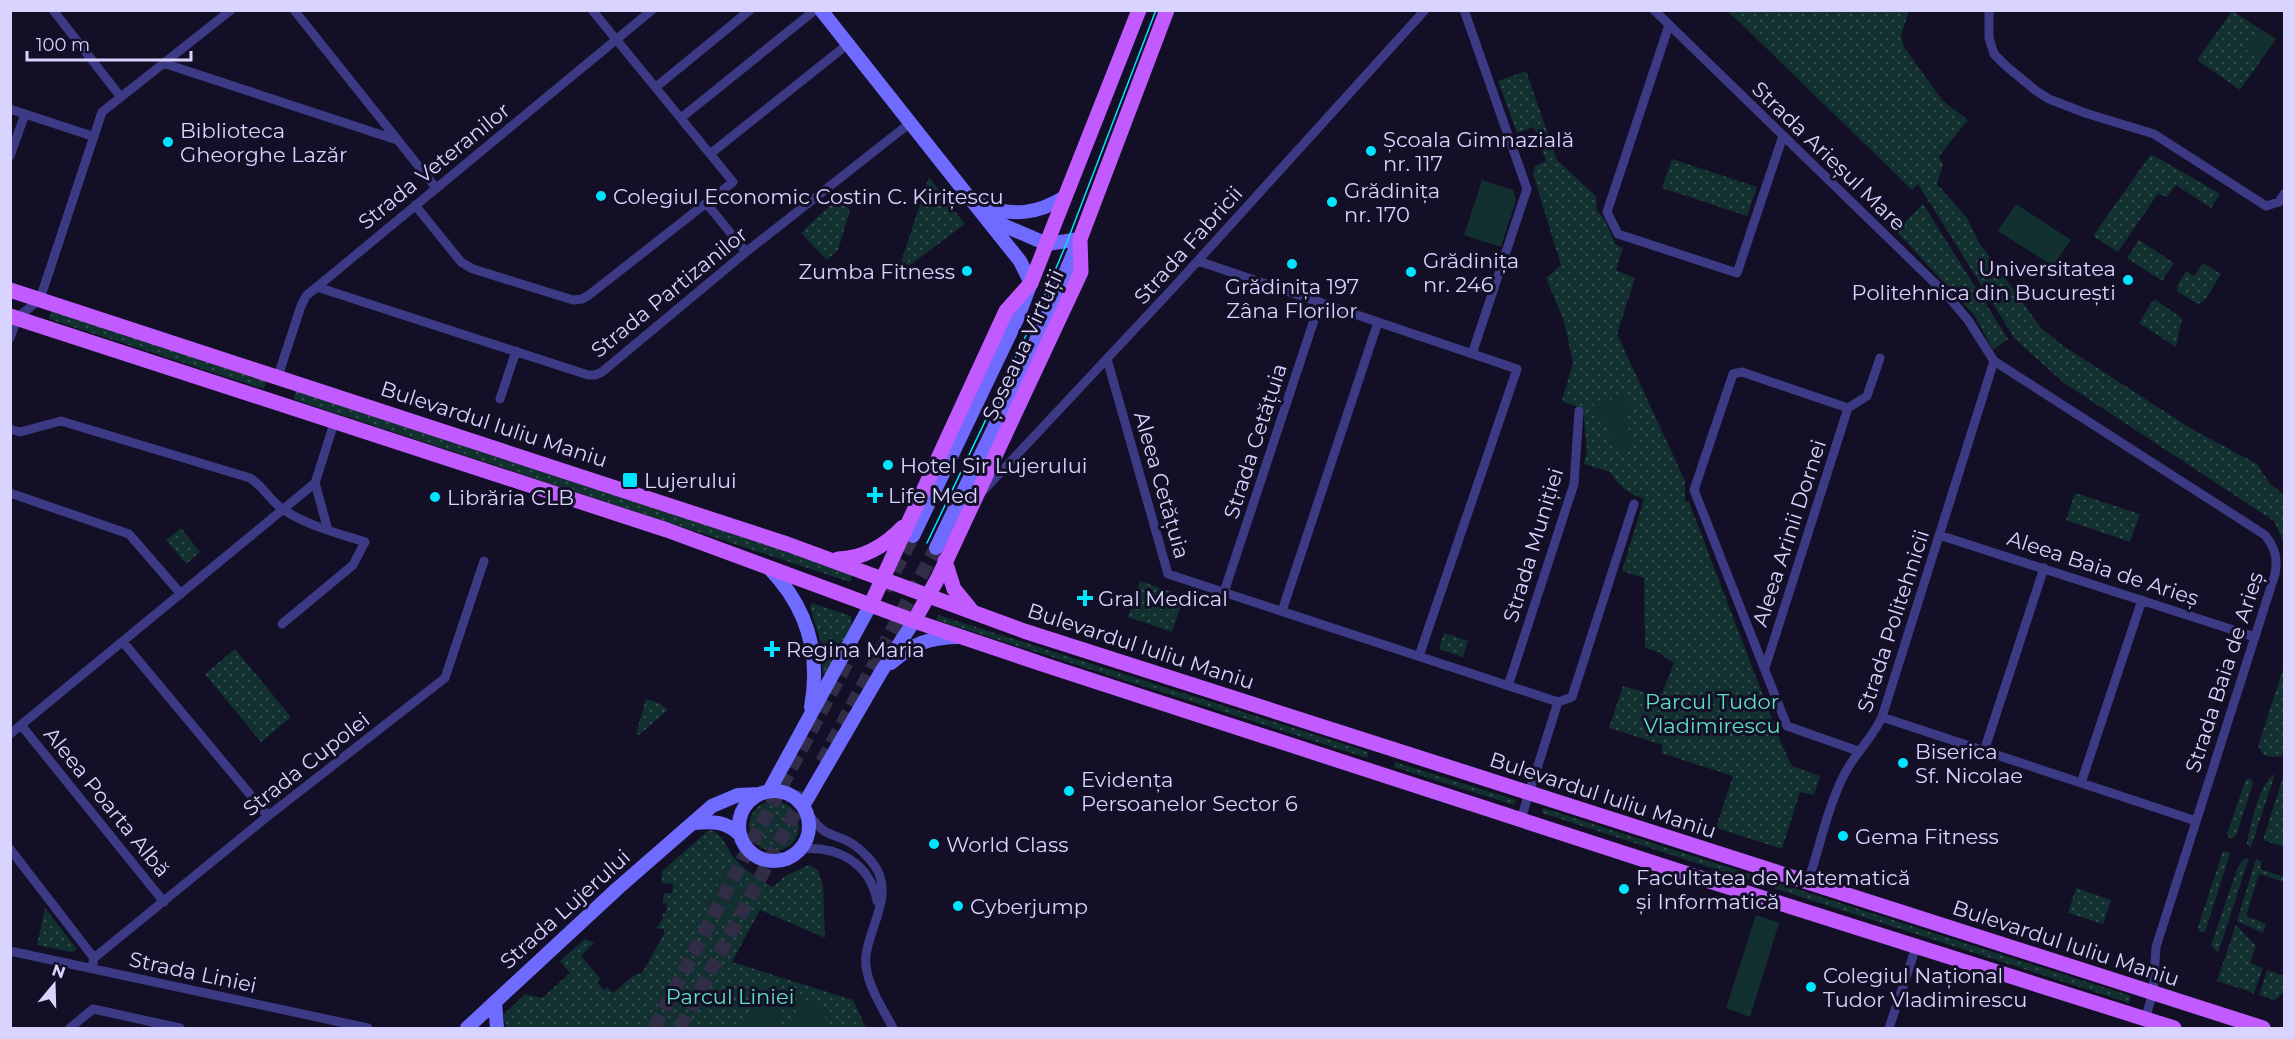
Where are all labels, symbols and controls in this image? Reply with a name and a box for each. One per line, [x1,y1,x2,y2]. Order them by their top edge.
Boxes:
scale bar [27,24,190,62]
text: 100 m [36,34,90,56]
street label: Strada Arieșul Mare [1746,76,1911,237]
street label: Strada Veteranilor [353,97,515,235]
place label: Biblioteca Gheorghe Lazăr [180,118,348,167]
place label: Școala Gimnazială nr. 117 [1383,127,1574,176]
marker: Biblioteca Gheorghe Lazăr [161,135,175,149]
marker: Școala Gimnazială nr. 117 [1364,144,1378,158]
place label: Grădinița nr. 170 [1344,178,1440,227]
street label: Strada Fabricii [1129,181,1247,309]
place label: Colegiul Economic Costin C. Kirițescu [613,184,1004,210]
marker: Colegiul Economic Costin C. Kirițescu [594,189,608,203]
marker: Grădinița nr. 170 [1325,195,1339,209]
street label: Strada Partizanilor [586,221,752,363]
place label: Grădinița nr. 246 [1423,248,1519,297]
place label: Universitatea Politehnica din București [1852,256,2116,306]
marker: Grădinița 197 Zâna Florilor [1285,257,1299,271]
place label: Zumba Fitness [798,259,955,284]
marker: Zumba Fitness [960,264,974,278]
street label: Șoseaua Virtuții [977,265,1070,425]
marker: Grădinița nr. 246 [1404,265,1418,279]
marker: Universitatea Politehnica din București [2121,273,2135,287]
place label: Grădinița 197 Zâna Florilor [1225,274,1359,323]
street label: Strada Cetățuia [1218,360,1293,522]
street label: Bulevardul Iuliu Maniu [378,376,610,472]
street label: Aleea Cetățuia [1128,409,1195,562]
street label: Aleea Arinii Dornei [1747,436,1831,630]
place label: Hotel Sir Lujerului [900,453,1087,478]
marker: Hotel Sir Lujerului [881,458,895,472]
street label: Strada Muniției [1498,465,1569,625]
place label: Lujerului [644,468,737,493]
marker: Lujerului [621,471,639,489]
place label: Life Med [888,483,978,508]
place label: Librăria CLB [447,485,574,510]
marker: Life Med [866,486,884,504]
marker: Librăria CLB [428,490,442,504]
street label: Aleea Baia de Arieș [2004,525,2202,612]
street label: Strada Politehnicii [1852,527,1934,715]
street label: Strada Baia de Arieș [2180,568,2269,776]
place label: Gral Medical [1098,586,1228,611]
marker: Gral Medical [1076,589,1094,607]
street label: Bulevardul Iuliu Maniu [1025,598,1257,694]
place label: Regina Maria [786,637,925,662]
marker: Regina Maria [763,640,781,658]
park label: Parcul Tudor Vladimirescu [1643,689,1781,738]
street label: Strada Cupolei [238,707,374,821]
street label: Aleea Poarta Albă [39,722,175,882]
place label: Biserica Sf. Nicolae [1915,739,2023,788]
street label: Bulevardul Iuliu Maniu [1487,747,1719,843]
marker: Biserica Sf. Nicolae [1896,756,1910,770]
place label: Evidența Persoanelor Sector 6 [1081,767,1298,816]
marker: Evidența Persoanelor Sector 6 [1062,784,1076,798]
place label: Gema Fitness [1855,824,1999,849]
marker: Gema Fitness [1836,829,1850,843]
place label: World Class [946,832,1068,857]
marker: World Class [927,837,941,851]
street label: Strada Lujerului [495,844,635,974]
place label: Facultatea de Matematică și Informatică [1636,865,1910,915]
marker: Facultatea de Matematică și Informatică [1617,882,1631,896]
place label: Cyberjump [970,894,1088,919]
street label: Bulevardul Iuliu Maniu [1950,895,2182,991]
marker: Cyberjump [951,899,965,913]
street label: Strada Liniei [127,946,259,998]
north arrow [24,955,84,1015]
text: N [50,960,68,982]
place label: Colegiul Național Tudor Vladimirescu [1823,963,2027,1012]
marker: Colegiul Național Tudor Vladimirescu [1804,980,1818,994]
park label: Parcul Liniei [666,984,794,1009]

